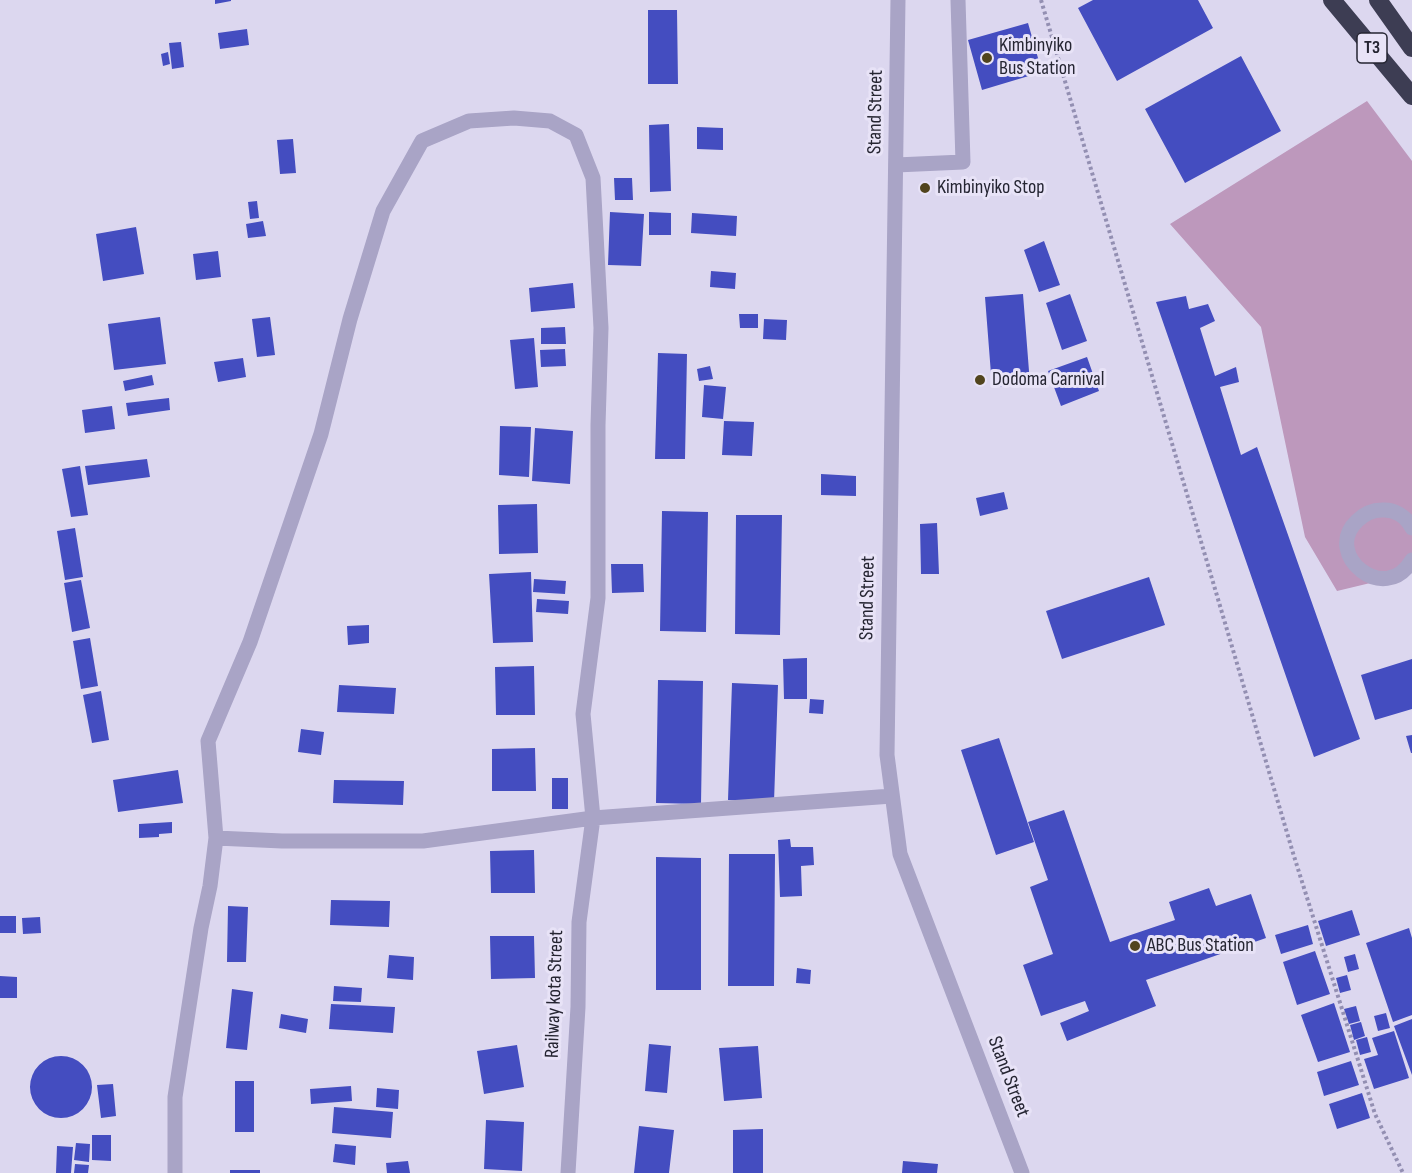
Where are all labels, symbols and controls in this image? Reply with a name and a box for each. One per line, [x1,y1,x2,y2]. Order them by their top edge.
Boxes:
road number: T3 [1357,33,1387,63]
place label: Kimbinyiko Bus Station [999,34,1076,81]
marker: Kimbinyiko Bus Station [980,51,994,65]
street label: Stand Street [863,70,889,154]
place label: Kimbinyiko Stop [937,176,1044,200]
marker: Kimbinyiko Stop [918,181,932,195]
place label: Dodoma Carnival [992,368,1104,392]
marker: Dodoma Carnival [973,373,987,387]
street label: Stand Street [855,556,881,640]
street label: Railway kota Street [541,930,569,1058]
place label: ABC Bus Station [1147,934,1254,958]
marker: ABC Bus Station [1128,939,1142,953]
street label: Stand Street [982,1033,1034,1121]

